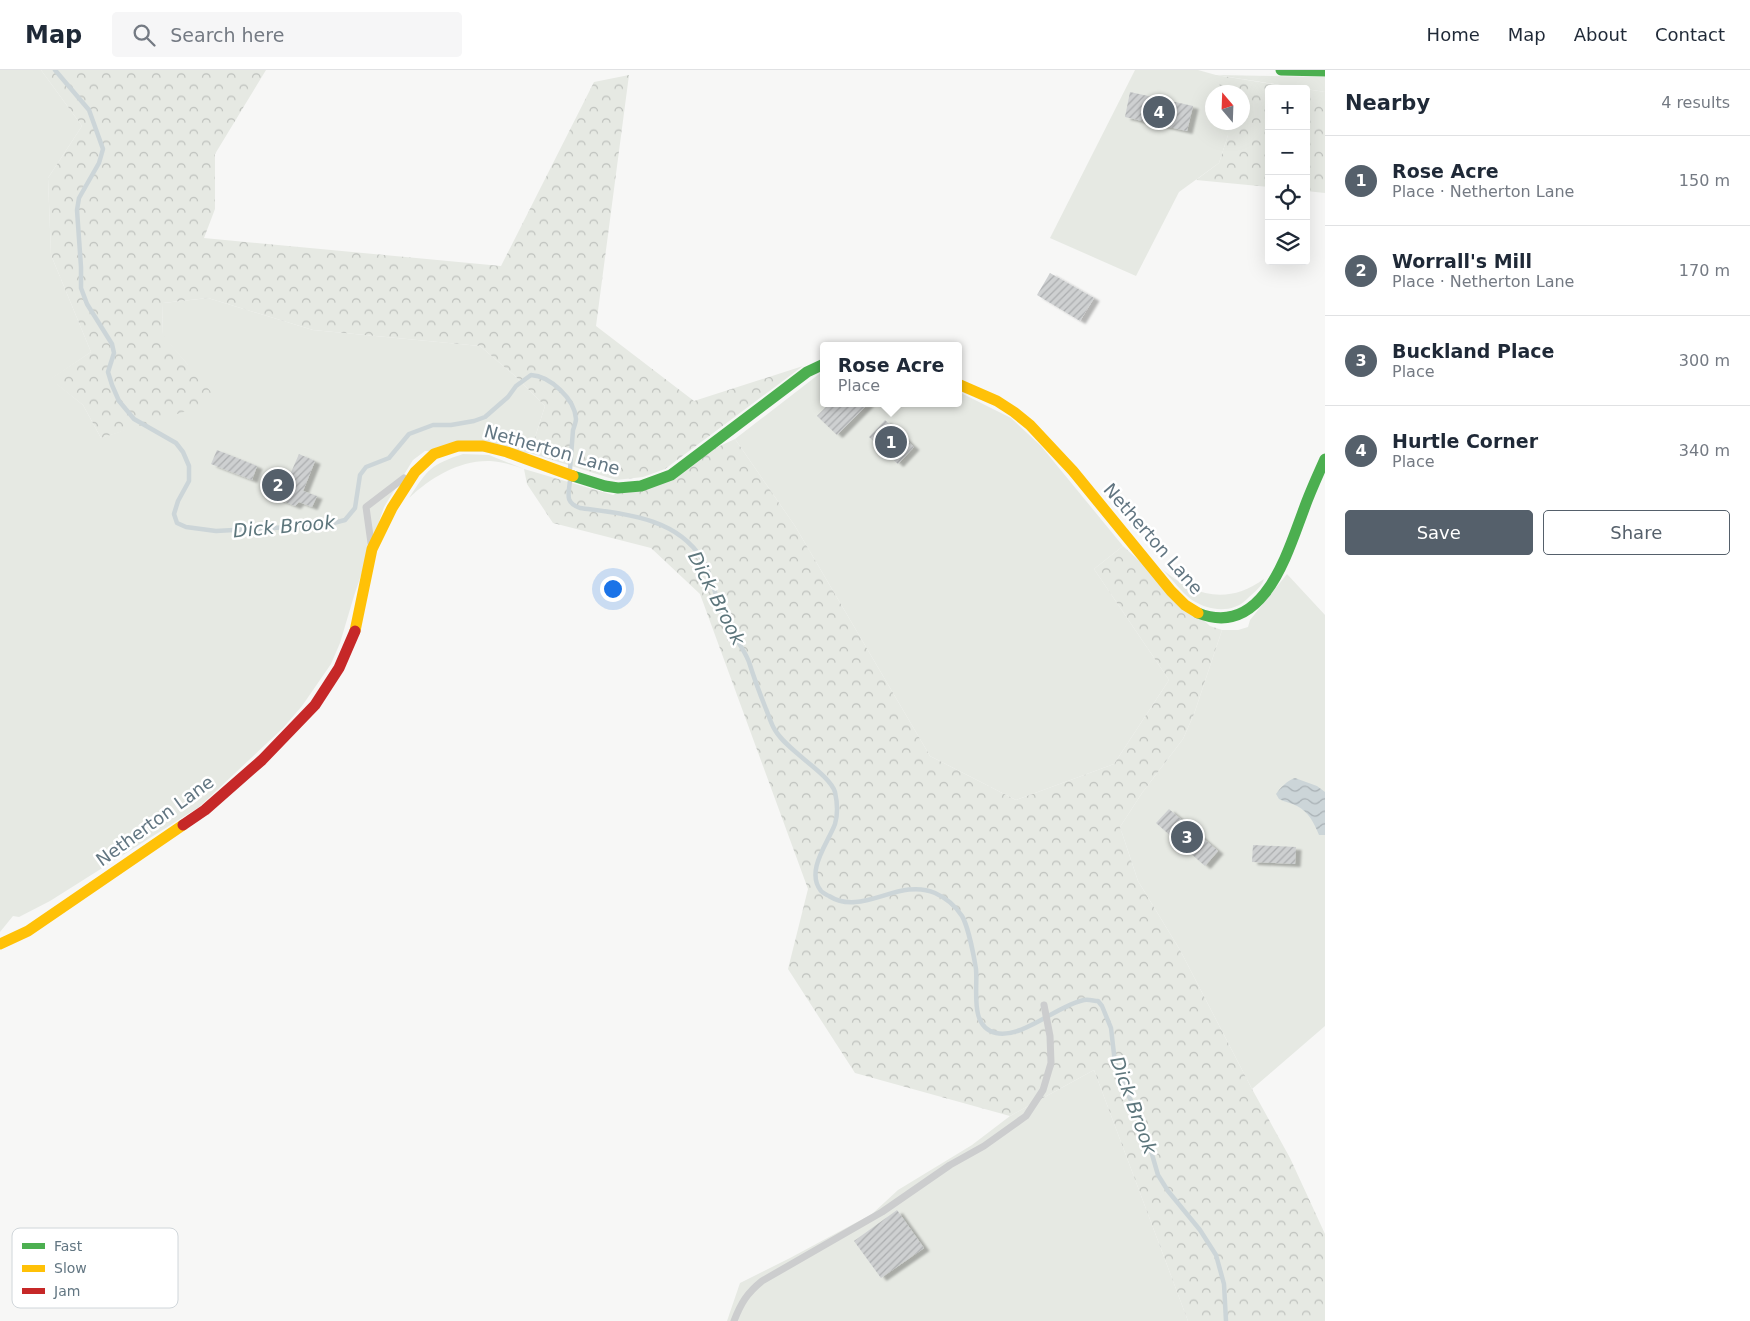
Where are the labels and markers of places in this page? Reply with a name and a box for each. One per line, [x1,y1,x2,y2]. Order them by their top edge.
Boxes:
pin: 4 [1143,93,1175,131]
pin: 1 [875,423,907,461]
pin: 2 [262,466,294,504]
pin: 3 [1171,818,1203,856]

